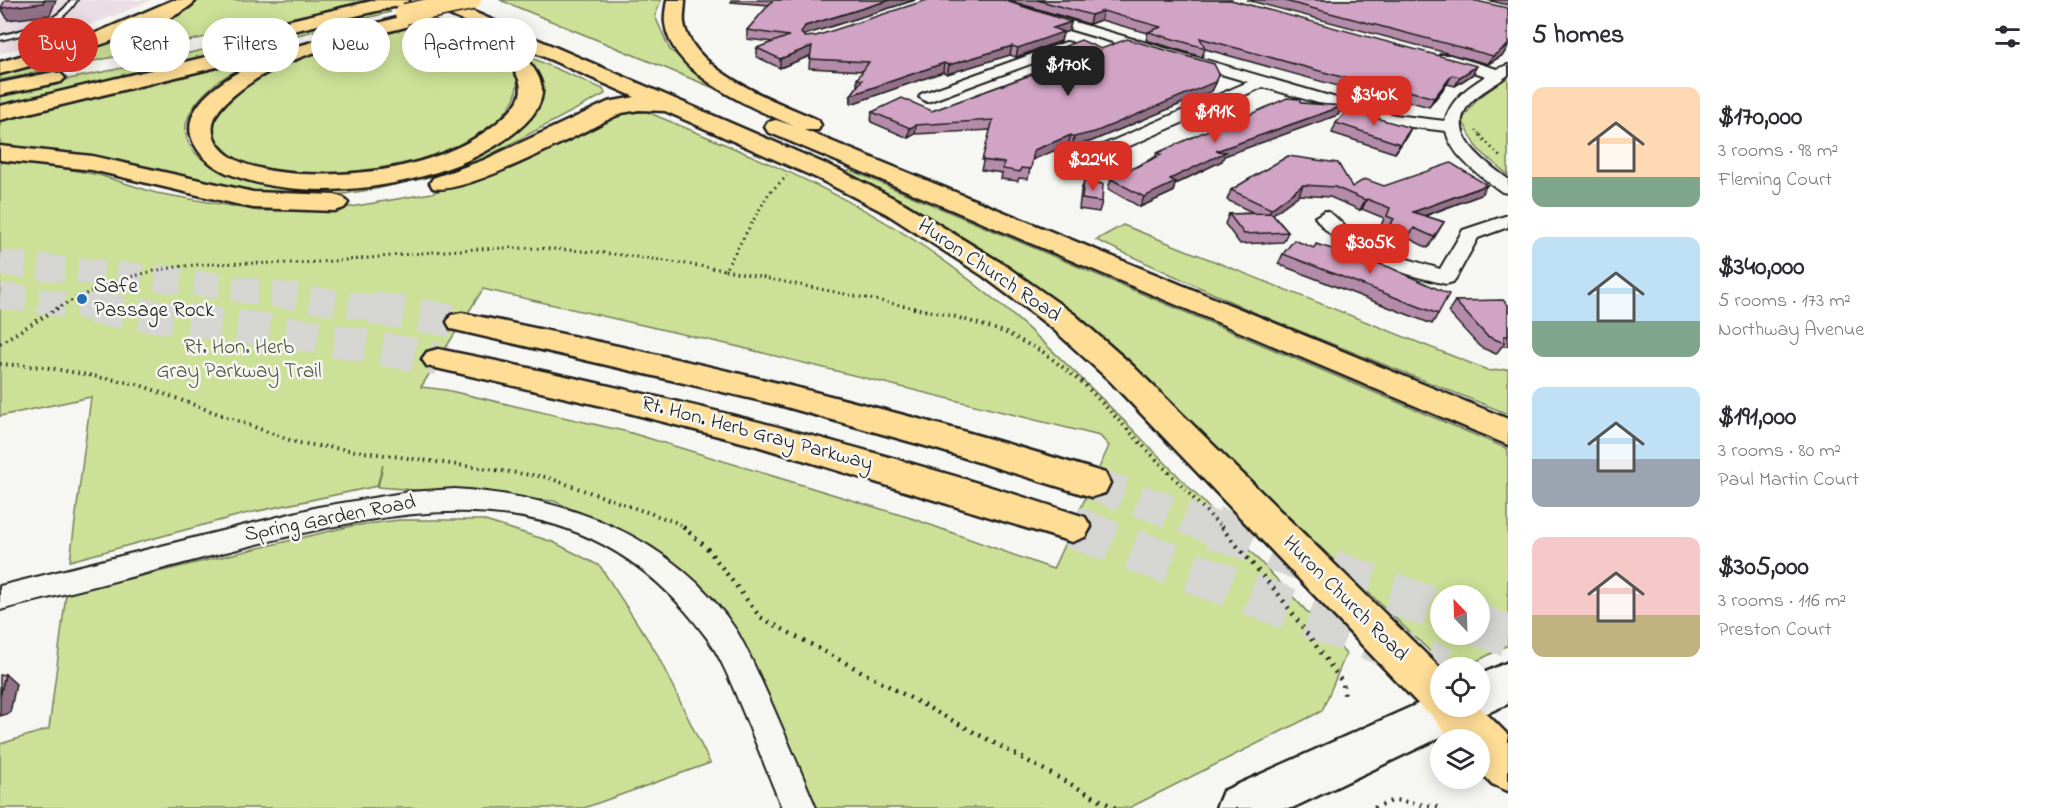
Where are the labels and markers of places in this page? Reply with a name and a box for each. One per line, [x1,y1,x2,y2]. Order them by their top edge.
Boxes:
pin: $170K [1026,46,1110,97]
pin: $340K [1332,76,1416,127]
pin: $191K [1173,93,1257,144]
pin: $224K [1051,141,1135,192]
pin: $305K [1328,224,1412,275]
place label: Safe Passage Rock [94,272,215,328]
marker: Safe Passage Rock [75,292,89,306]

